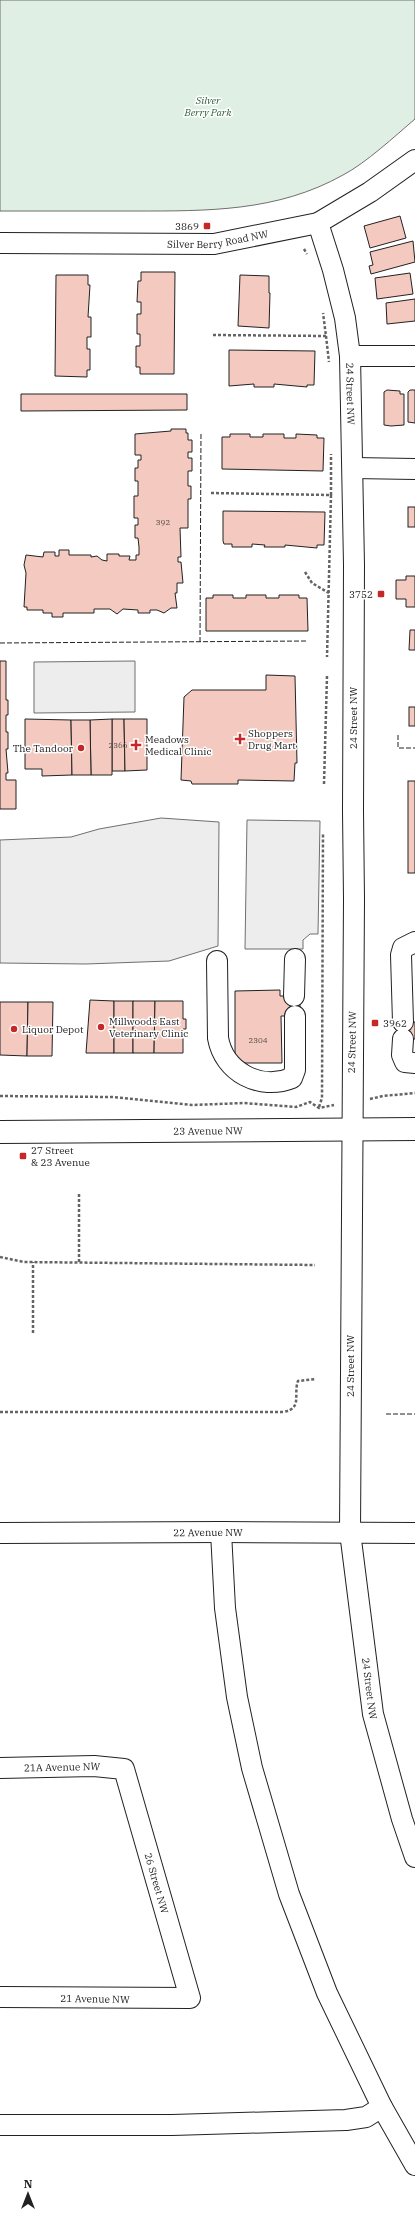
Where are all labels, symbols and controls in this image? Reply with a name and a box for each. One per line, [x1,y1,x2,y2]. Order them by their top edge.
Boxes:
park label: Silver Berry Park [183,94,232,119]
place label: 3869 [175,220,199,233]
marker: 3869 [202,221,212,231]
street label: Silver Berry Road NW [167,227,270,251]
street label: 24 Street NW [344,363,358,425]
house number: 392 [156,517,170,527]
place label: 3752 [349,588,373,601]
marker: 3752 [376,589,386,599]
street label: 24 Street NW [347,687,360,749]
place label: Shoppers Drug Mart [248,727,296,752]
place label: Meadows Medical Clinic [145,733,212,758]
marker: Shoppers Drug Mart [235,734,245,744]
marker: Meadows Medical Clinic [130,739,142,751]
house number: 2366 [108,740,128,750]
place label: The Tandoor [13,742,74,755]
marker: The Tandoor [76,743,86,753]
street label: 24 Street NW [345,1010,359,1073]
place label: Millwoods East Veterinary Clinic [109,1015,189,1040]
place label: 3962 [383,1017,407,1030]
marker: 3962 [370,1018,380,1028]
marker: Millwoods East Veterinary Clinic [96,1022,106,1032]
place label: Liquor Depot [22,1023,84,1036]
marker: Liquor Depot [9,1024,19,1034]
house number: 2304 [248,1035,268,1045]
street label: 23 Avenue NW [173,1124,243,1137]
place label: 27 Street & 23 Avenue [31,1144,90,1169]
marker: 27 Street & 23 Avenue [18,1151,28,1161]
street label: 24 Street NW [344,1335,357,1397]
street label: 22 Avenue NW [173,1525,243,1539]
street label: 24 Street NW [359,1657,381,1721]
street label: 21A Avenue NW [24,1759,101,1774]
street label: 26 Street NW [142,1851,172,1915]
street label: 21 Avenue NW [60,1992,130,2006]
north arrow [8,2174,48,2214]
text: N [24,2177,33,2191]

